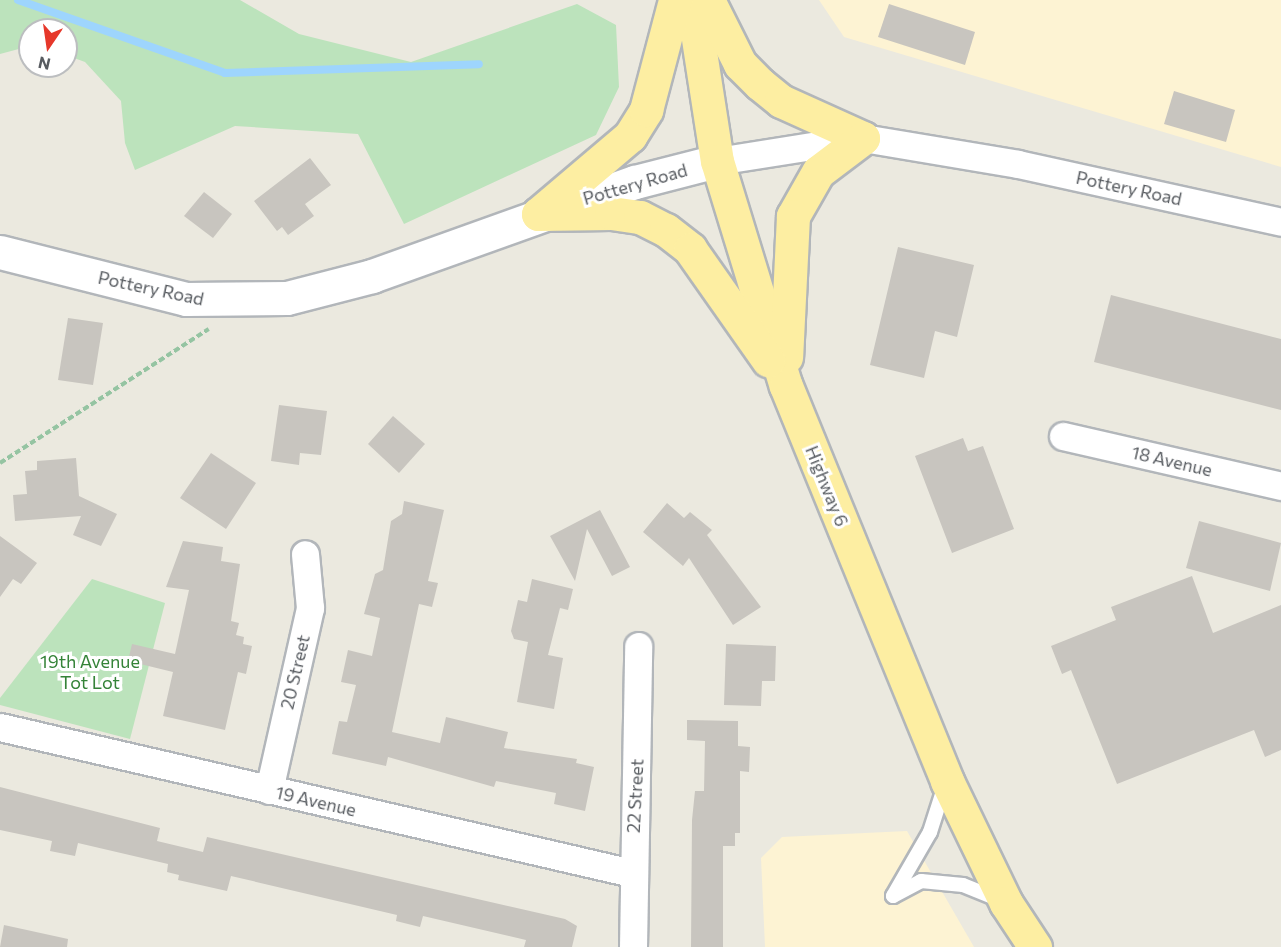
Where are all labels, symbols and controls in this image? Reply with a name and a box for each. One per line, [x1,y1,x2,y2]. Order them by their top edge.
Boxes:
north arrow [18,18,78,78]
text: N [36,53,52,75]
street label: Pottery Road [580,159,690,209]
street label: Pottery Road [1074,166,1184,210]
street label: Pottery Road [96,266,206,310]
street label: 18 Avenue [1130,441,1214,481]
street label: Highway 6 [801,442,853,530]
street label: 20 Street [276,633,314,711]
park label: 19th Avenue Tot Lot [40,651,140,694]
street label: 22 Street [622,758,648,834]
street label: 19 Avenue [274,781,358,821]

